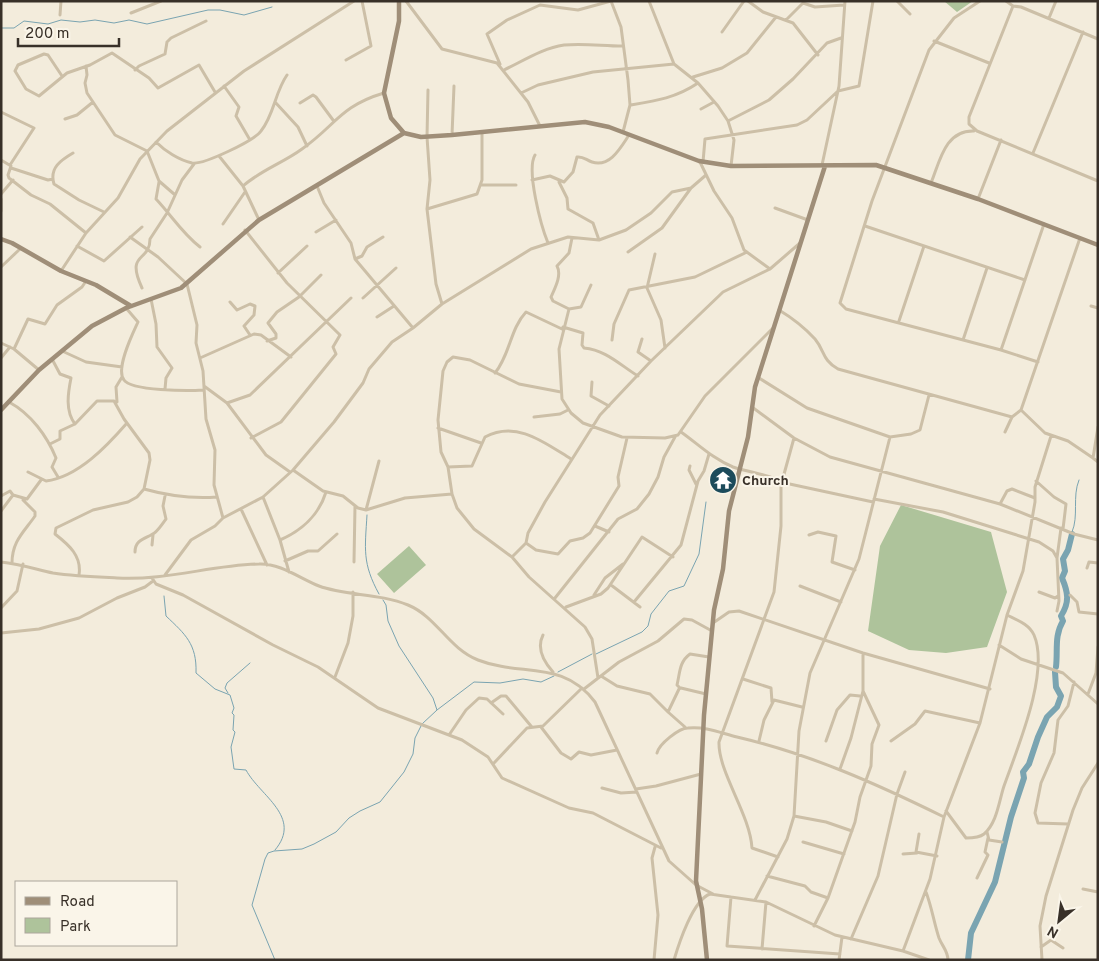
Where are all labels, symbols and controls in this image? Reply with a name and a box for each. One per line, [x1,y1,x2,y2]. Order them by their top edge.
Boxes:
scale bar [18,15,119,47]
text: 200 m [25,25,70,44]
temple icon: Church [708,465,738,495]
place label: Church [742,473,789,490]
legend [15,881,178,946]
text: Road [60,893,95,912]
north arrow [1034,896,1084,946]
text: Park [60,918,91,937]
text: N [1045,921,1062,941]

